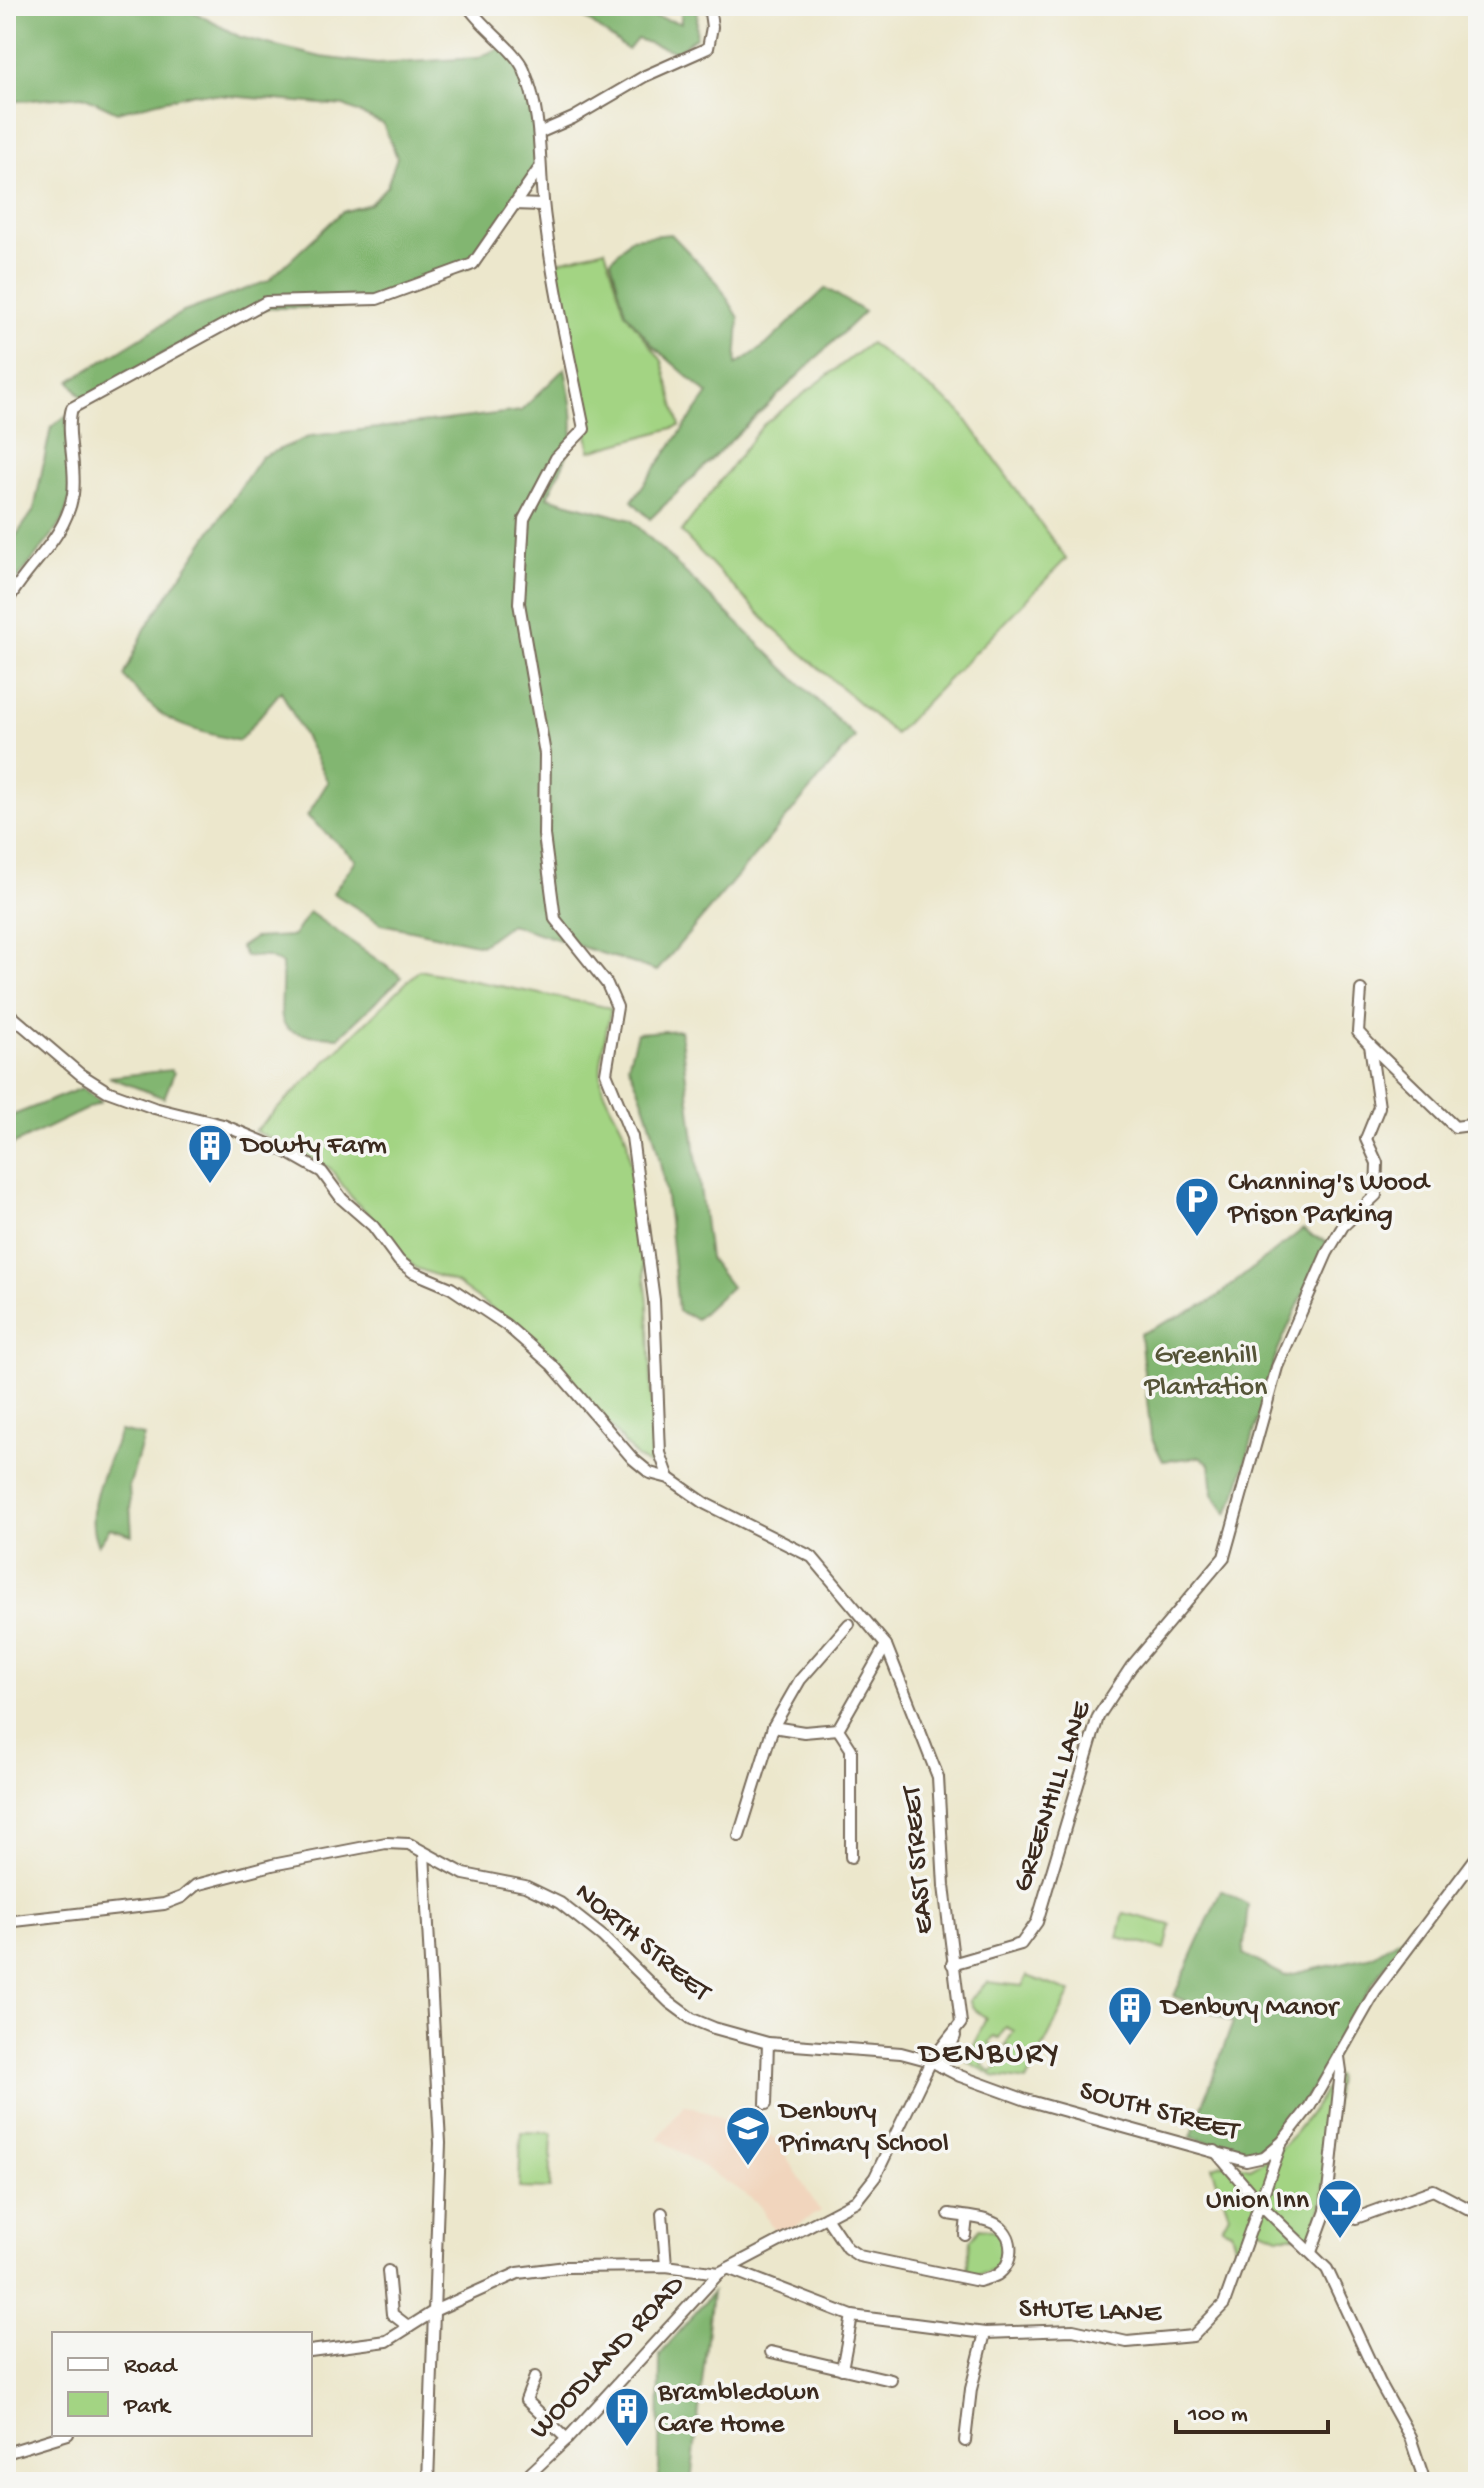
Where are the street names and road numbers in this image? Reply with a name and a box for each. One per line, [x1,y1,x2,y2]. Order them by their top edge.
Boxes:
street label: GREENHILL LANE [1007,1696,1100,1896]
street label: EAST STREET [896,1783,942,1935]
street label: NORTH STREET [567,1877,718,2010]
street label: SOUTH STREET [1076,2075,1243,2149]
street label: WOODLAND ROAD [524,2269,693,2447]
street label: SHUTE LANE [1018,2293,1163,2331]

